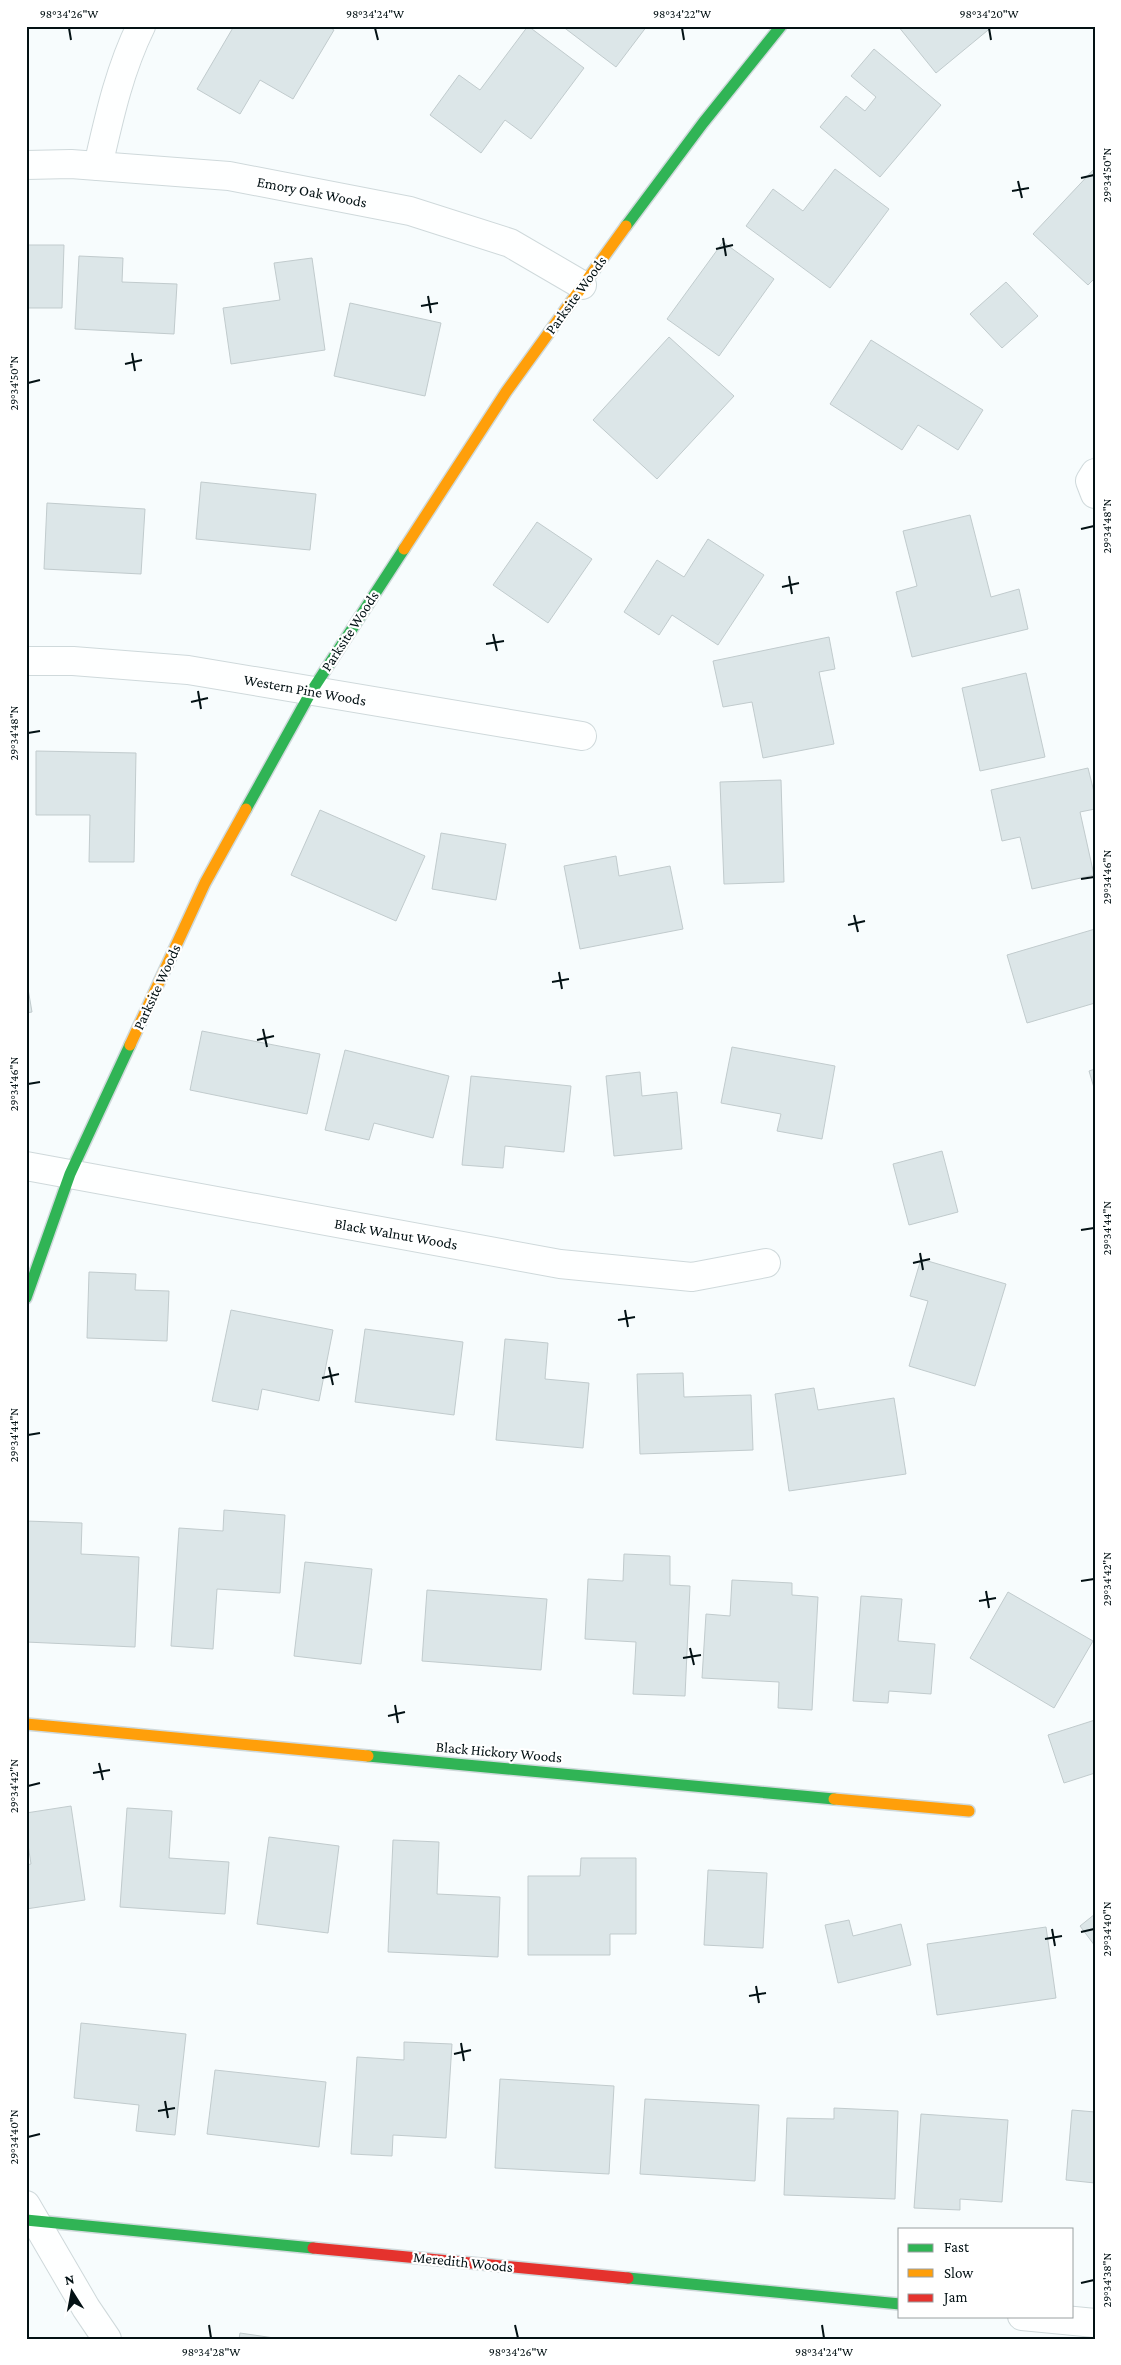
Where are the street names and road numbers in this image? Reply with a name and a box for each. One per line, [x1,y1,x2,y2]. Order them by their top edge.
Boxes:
street label: Emory Oak Woods [256,174,368,211]
street label: Parksite Woods [542,253,610,337]
street label: Parksite Woods [318,588,382,674]
street label: Western Pine Woods [243,671,368,709]
street label: Parksite Woods [130,942,184,1032]
street label: Black Walnut Woods [333,1215,459,1253]
street label: Black Hickory Woods [435,1739,563,1766]
street label: Meredith Woods [412,2249,514,2275]

